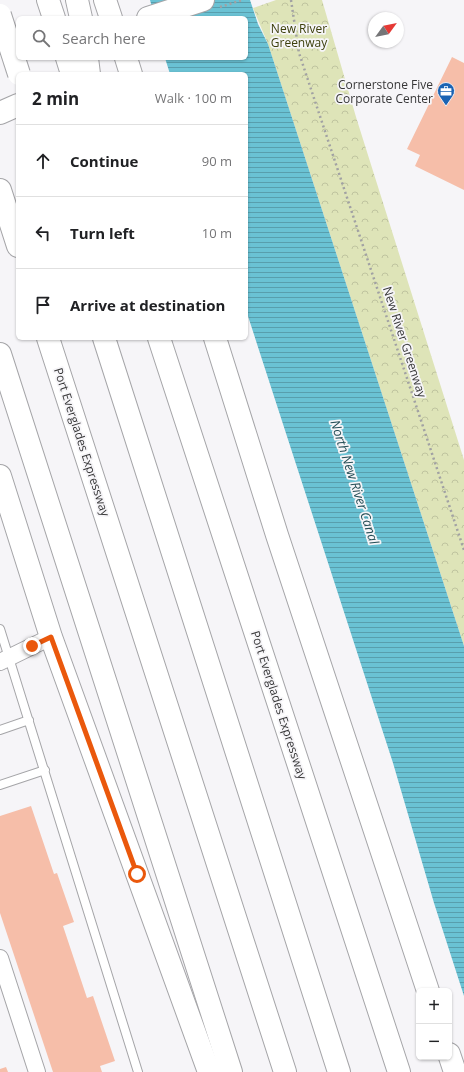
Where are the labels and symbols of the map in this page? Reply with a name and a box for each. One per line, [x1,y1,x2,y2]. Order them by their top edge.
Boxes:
north arrow [368,12,404,48]
park label: New River Greenway [271,20,328,51]
place label: Cornerstone Five Corporate Center [335,76,433,107]
office icon: Cornerstone Five Corporate Center [436,81,456,106]
street label: New River Greenway [379,284,431,401]
street label: Port Everglades Expressway [50,365,114,520]
water label: North New River Canal [326,417,384,547]
street label: Port Everglades Expressway [247,628,311,783]
route end [23,637,41,655]
route start [128,865,146,883]

